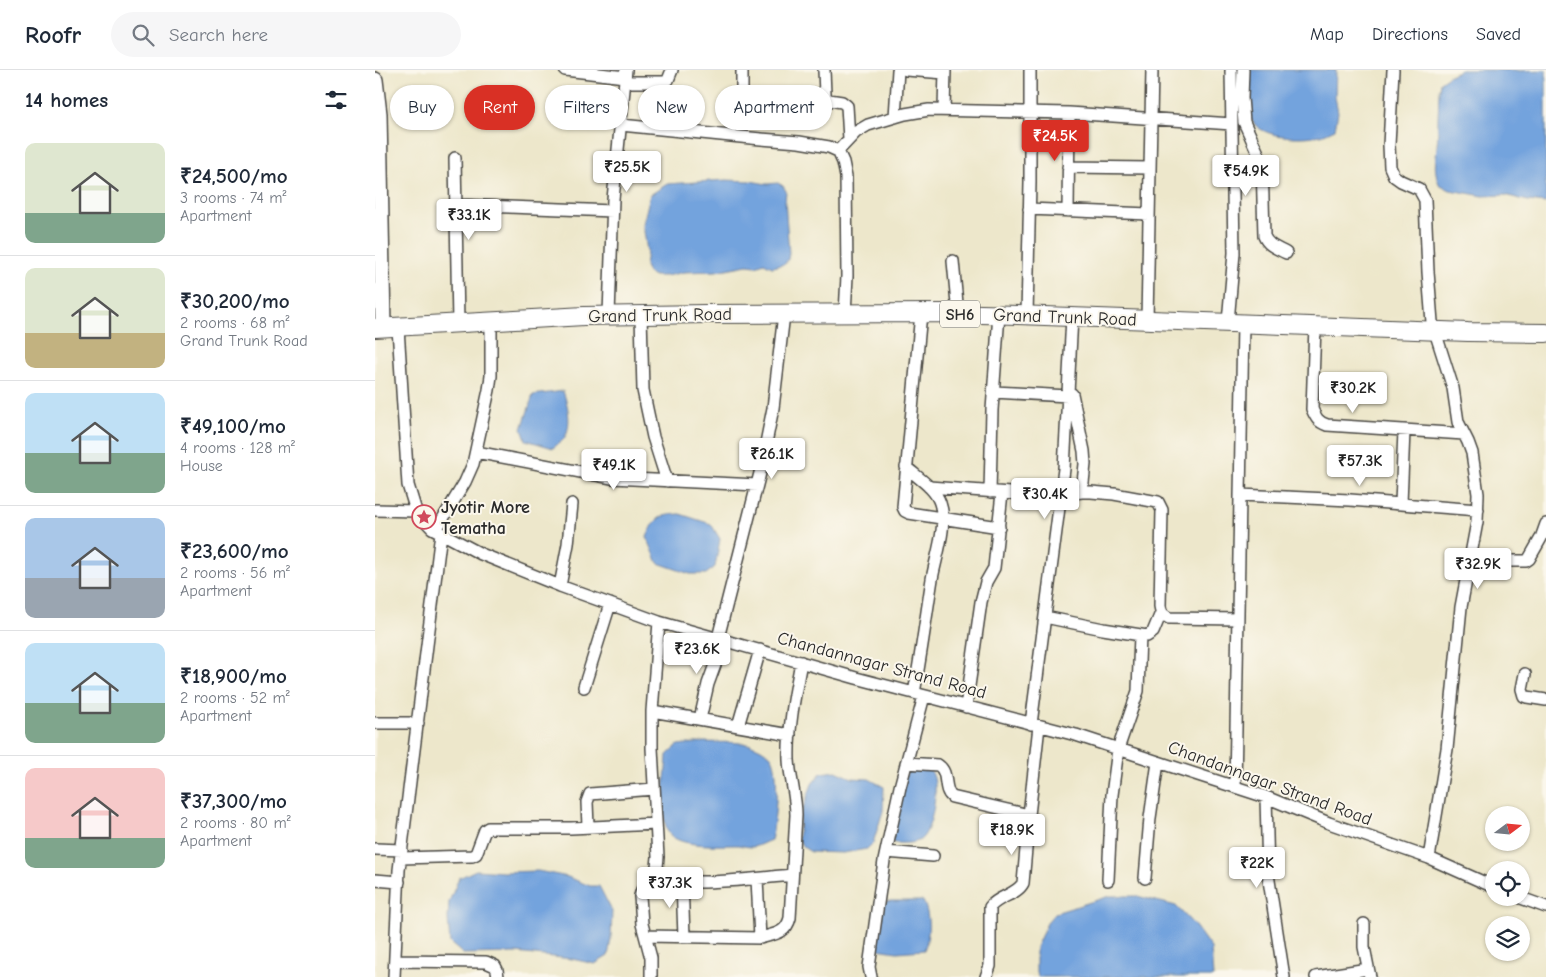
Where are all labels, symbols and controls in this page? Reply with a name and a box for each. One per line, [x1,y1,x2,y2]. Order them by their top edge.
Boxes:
search box [111,12,461,57]
text: Roofr [25,21,81,49]
icon: search [129,21,157,49]
text: Search here [169,24,268,46]
text: Map [1310,24,1344,45]
text: Directions [1372,24,1448,45]
text: Saved [1476,24,1521,45]
chip: Buy [390,85,454,130]
chip: Rent [464,85,535,130]
chip: Filters [545,85,628,130]
chip: New [638,85,705,130]
chip: Apartment [715,85,832,130]
icon: filters [322,86,350,114]
text: 14 homes [25,88,108,112]
pin: ₹24.5K [1014,119,1096,162]
text: ₹24.5K [1033,127,1077,145]
pin: ₹25.5K [586,150,668,193]
pin: ₹54.9K [1205,154,1287,197]
text: ₹25.5K [604,158,650,176]
text: ₹54.9K [1223,162,1269,180]
icon: home [65,163,125,223]
text: ₹24,500/mo [180,164,288,188]
text: 3 rooms · 74 m² [180,189,286,207]
pin: ₹33.1K [428,198,510,241]
text: ₹33.1K [447,206,491,224]
text: Apartment [180,207,252,225]
icon: home [65,288,125,348]
text: ₹30,200/mo [180,289,290,313]
road number: SH6 [940,300,980,328]
street label: Grand Trunk Road [588,304,732,327]
street label: Grand Trunk Road [993,304,1137,331]
text: 2 rooms · 68 m² [180,314,290,332]
text: Grand Trunk Road [180,332,308,350]
pin: ₹30.2K [1312,372,1394,414]
text: ₹30.2K [1330,379,1376,397]
icon: home [65,413,125,473]
text: ₹49,100/mo [180,414,286,438]
pin: ₹26.1K [731,438,813,480]
text: 4 rooms · 128 m² [180,439,295,457]
pin: ₹57.3K [1319,444,1401,487]
text: ₹26.1K [750,445,794,463]
pin: ₹49.1K [573,448,655,491]
text: ₹57.3K [1338,452,1382,470]
text: ₹49.1K [592,456,636,474]
text: House [180,457,223,475]
pin: ₹30.4K [1004,478,1086,520]
text: ₹30.4K [1022,485,1068,503]
place label: Jyotir More Tematha [441,497,530,539]
place icon: Jyotir More Tematha [411,504,437,530]
icon: home [65,538,125,598]
text: ₹23,600/mo [180,539,289,563]
pin: ₹32.9K [1437,548,1519,590]
text: ₹32.9K [1455,555,1501,573]
text: 2 rooms · 56 m² [180,564,290,582]
text: Apartment [180,582,252,600]
street label: Chandannagar Strand Road [775,627,989,704]
pin: ₹23.6K [656,632,738,675]
text: ₹23.6K [674,640,720,658]
icon: home [65,663,125,723]
text: ₹18,900/mo [180,664,287,688]
text: 2 rooms · 52 m² [180,689,290,707]
text: Apartment [180,707,252,725]
street label: Chandannagar Strand Road [1165,737,1375,830]
icon: home [65,788,125,848]
text: ₹37,300/mo [180,789,287,813]
north arrow [1485,806,1530,851]
map controls [1485,806,1530,961]
text: 2 rooms · 80 m² [180,814,291,832]
pin: ₹18.9K [971,814,1053,856]
text: ₹18.9K [990,821,1034,839]
text: Apartment [180,832,252,850]
pin: ₹22K [1227,846,1287,889]
text: ₹22K [1240,854,1274,872]
button: locate [1485,861,1530,906]
pin: ₹37.3K [629,866,711,909]
text: ₹37.3K [648,874,692,892]
button: layers [1485,916,1530,961]

